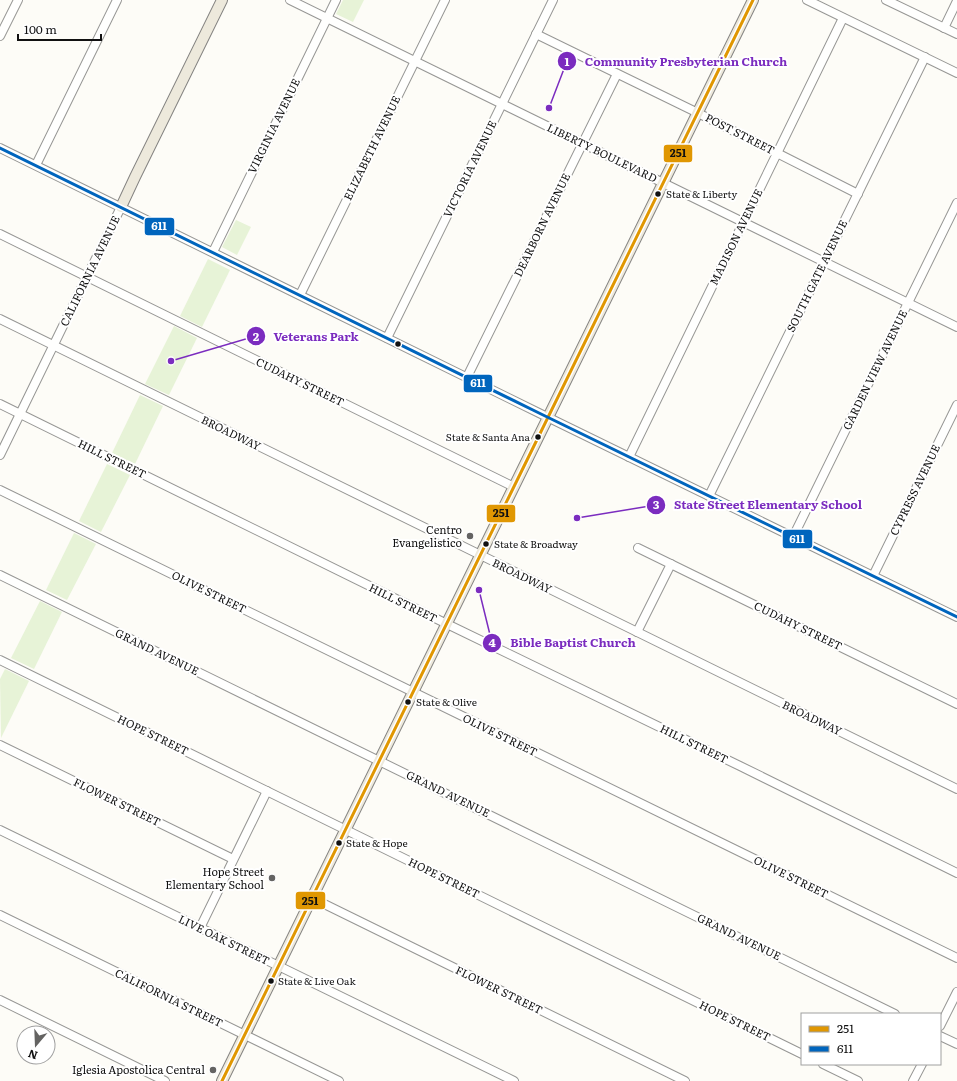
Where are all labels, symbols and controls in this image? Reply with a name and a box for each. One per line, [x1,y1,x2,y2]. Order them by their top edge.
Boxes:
scale bar [18,16,101,42]
text: 100 m [24,20,57,38]
callout: Community Presbyterian Church [557,49,795,73]
text: 1 [565,52,570,70]
text: Community Presbyterian Church [585,52,787,70]
street label: VIRGINIA AVENUE [243,75,303,176]
street label: ELIZABETH AVENUE [339,93,403,202]
street label: POST STREET [703,109,778,157]
street label: VICTORIA AVENUE [439,117,500,220]
street label: LIBERTY BOULEVARD [545,118,660,186]
line badge: 251 [663,144,693,163]
text: 251 [670,144,687,160]
street label: DEARBORN AVENUE [509,170,573,279]
place label: State & Liberty [666,186,738,201]
street label: MADISON AVENUE [705,186,765,287]
marker: State & Liberty [653,189,663,199]
street label: CALIFORNIA AVENUE [55,213,123,329]
line badge: 611 [144,217,175,236]
text: 611 [151,217,167,233]
street label: SOUTH GATE AVENUE [782,217,850,334]
street label: GARDEN VIEW AVENUE [838,307,910,432]
callout: Veterans Park [246,324,367,348]
text: 2 [253,327,260,345]
text: Veterans Park [273,327,360,345]
unlabelled marker [393,339,403,349]
street label: CUDAHY STREET [254,353,347,409]
line badge: 611 [463,374,493,393]
text: 611 [470,374,486,390]
street label: BROADWAY [199,411,264,453]
place label: State & Santa Ana [446,429,531,444]
marker: State & Santa Ana [533,432,543,442]
street label: HILL STREET [76,435,149,482]
street label: CYPRESS AVENUE [885,441,943,538]
callout: State Street Elementary School [646,493,870,517]
text: 3 [653,495,660,513]
text: State Street Elementary School [674,495,863,513]
line badge: 251 [486,504,516,523]
text: 251 [493,504,510,520]
place label: Centro Evangelistico [392,521,462,550]
line badge: 611 [782,529,813,549]
text: 611 [789,530,805,546]
marker: Centro Evangelistico [465,531,475,541]
place label: State & Broadway [494,536,578,551]
marker: State & Broadway [481,539,491,549]
street label: BROADWAY [490,554,555,596]
street label: OLIVE STREET [169,566,250,616]
street label: HILL STREET [367,579,440,626]
street label: CUDAHY STREET [752,597,845,653]
street label: GRAND AVENUE [113,624,202,678]
callout: Bible Baptist Church [482,631,643,655]
text: 4 [488,633,496,651]
text: Bible Baptist Church [510,633,636,651]
place label: State & Olive [416,694,477,709]
street label: BROADWAY [780,696,845,738]
marker: State & Olive [403,697,413,707]
street label: OLIVE STREET [460,709,541,759]
street label: HOPE STREET [115,710,192,758]
street label: HILL STREET [658,720,731,767]
street label: GRAND AVENUE [404,766,493,820]
street label: FLOWER STREET [71,773,164,829]
place label: State & Hope [346,835,408,850]
marker: State & Hope [334,838,344,848]
street label: OLIVE STREET [751,851,832,901]
street label: HOPE STREET [406,853,483,901]
place label: Hope Street Elementary School [165,863,265,892]
marker: Hope Street Elementary School [267,873,277,883]
line badge: 251 [295,891,326,910]
text: 251 [302,892,319,908]
street label: GRAND AVENUE [695,909,784,963]
street label: LIVE OAK STREET [176,910,273,968]
street label: FLOWER STREET [453,961,546,1017]
street label: CALIFORNIA STREET [113,964,226,1030]
place label: State & Live Oak [278,973,356,988]
marker: State & Live Oak [266,976,276,986]
street label: HOPE STREET [697,996,774,1044]
legend [801,1013,941,1065]
text: 251 [837,1019,854,1037]
north arrow [16,1025,56,1065]
text: 611 [837,1039,853,1057]
text: N [25,1046,39,1064]
place label: Iglesia Apostolica Central [72,1061,205,1077]
marker: Iglesia Apostolica Central [208,1065,218,1075]

